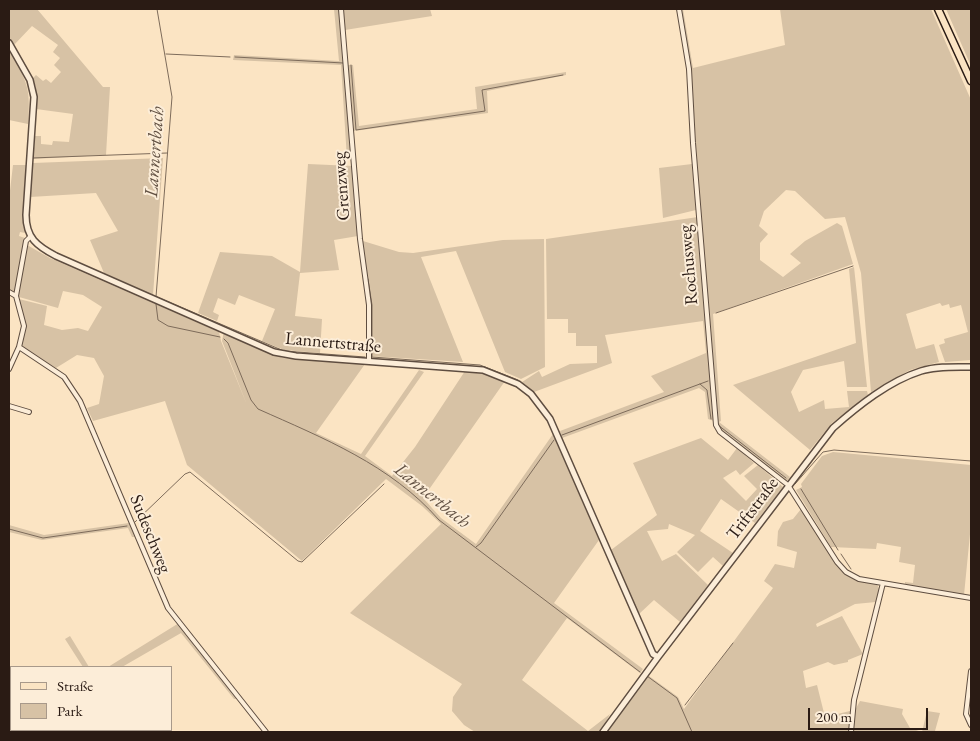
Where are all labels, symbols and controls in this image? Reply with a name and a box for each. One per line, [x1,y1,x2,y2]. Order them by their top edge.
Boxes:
water label: Lannertbach [140,106,170,198]
street label: Grenzweg [329,151,355,221]
street label: Rochusweg [675,224,703,306]
street label: Lannertstraße [284,328,382,358]
water label: Lannertbach [389,458,475,534]
street label: Triftstraße [722,473,784,545]
street label: Sudeschweg [125,492,175,576]
legend [10,666,172,731]
text: Straße [57,676,93,695]
scale bar [810,698,930,730]
text: Park [57,701,83,720]
text: 200 m [816,707,852,726]

